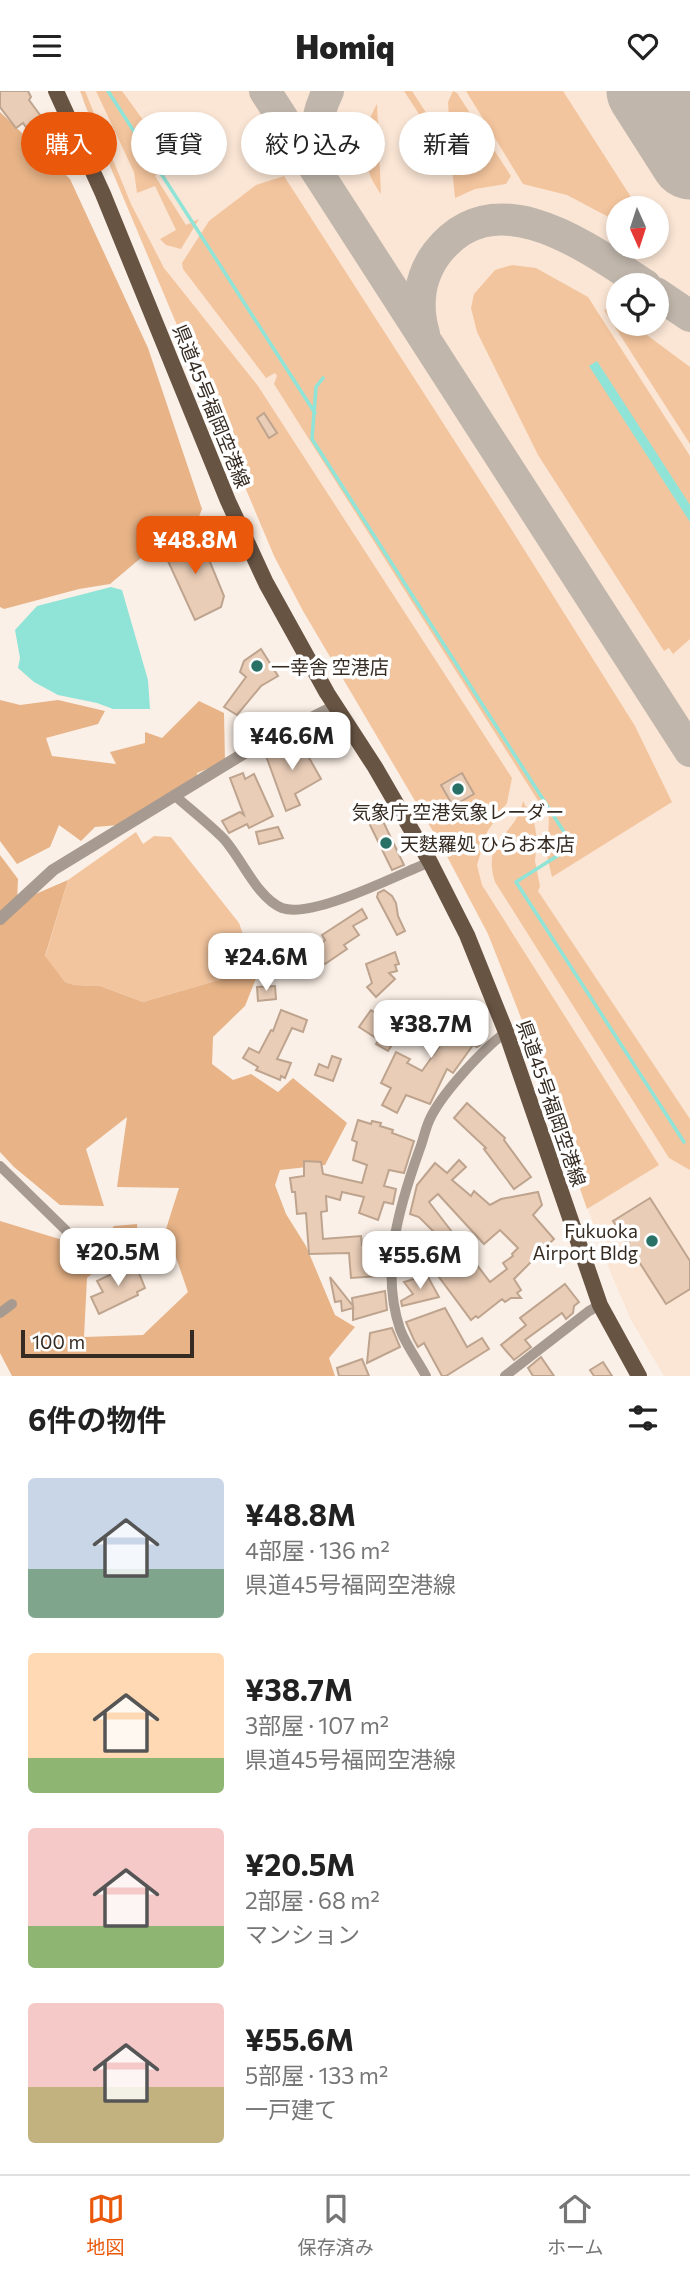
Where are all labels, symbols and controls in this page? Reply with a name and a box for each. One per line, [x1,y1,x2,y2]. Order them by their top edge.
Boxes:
text: Homiq [295,26,395,66]
icon: menu [28,27,66,65]
icon: heart [624,27,662,65]
chip: 購入 [21,112,117,175]
chip: 賃貸 [131,112,227,175]
chip: 絞り込み [241,112,385,175]
chip: 新着 [399,112,495,175]
north arrow [606,196,668,259]
map controls [606,196,669,336]
button: locate [606,273,669,336]
street label: 県道45号福岡空港線 [169,321,255,491]
pin: ¥48.8M [138,517,252,576]
text: ¥48.8M [152,525,238,553]
place label: 一幸舎 空港店 [271,655,389,678]
marker: 一幸舎 空港店 [249,658,265,674]
pin: ¥46.6M [235,713,349,772]
text: ¥46.6M [249,721,335,749]
marker: 気象庁 空港気象レーダー [450,781,466,797]
place label: 気象庁 空港気象レーダー [352,800,564,823]
place label: 天麩羅処 ひらお本店 [400,832,575,855]
marker: 天麩羅処 ひらお本店 [378,835,394,851]
pin: ¥24.6M [209,933,323,993]
text: ¥24.6M [224,942,308,970]
pin: ¥38.7M [374,1000,488,1060]
text: ¥38.7M [390,1009,472,1037]
street label: 県道45号福岡空港線 [513,1017,591,1189]
place label: Fukuoka Airport Bldg [532,1219,638,1264]
pin: ¥20.5M [61,1229,175,1288]
pin: ¥55.6M [363,1231,477,1291]
marker: Fukuoka Airport Bldg [644,1233,660,1249]
text: ¥20.5M [76,1237,160,1265]
text: ¥55.6M [378,1240,462,1268]
scale bar [21,1327,194,1359]
text: 100 m [32,1330,85,1353]
icon: filters [624,1399,662,1437]
text: 6件の物件 [28,1400,167,1437]
text: ¥48.8M [245,1495,356,1532]
icon: home [84,1506,168,1590]
text: 4部屋 · 136 m² [245,1536,390,1564]
text: 県道45号福岡空港線 [245,1570,456,1598]
text: ¥38.7M [245,1670,353,1707]
icon: home [84,1681,168,1765]
text: 3部屋 · 107 m² [245,1711,389,1739]
text: 県道45号福岡空港線 [245,1745,456,1773]
text: ¥20.5M [245,1845,355,1882]
icon: home [84,1856,168,1940]
text: 2部屋 · 68 m² [245,1886,380,1914]
text: マンション [245,1920,360,1948]
text: ¥55.6M [245,2020,354,2057]
icon: home [84,2031,168,2115]
text: 5部屋 · 133 m² [245,2061,388,2089]
text: 一戸建て [245,2095,337,2123]
tab: 地図 [87,2190,125,2259]
tab: 保存済み [298,2190,374,2259]
tab: ホーム [547,2190,603,2259]

